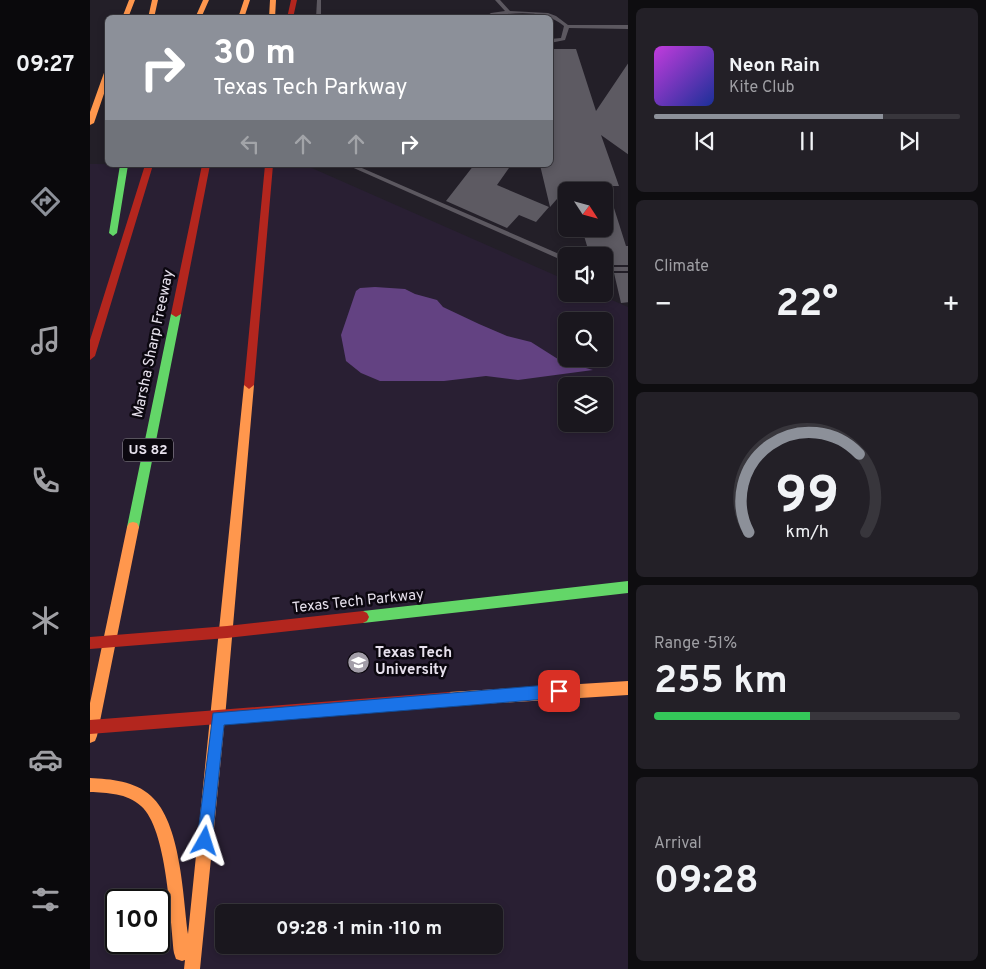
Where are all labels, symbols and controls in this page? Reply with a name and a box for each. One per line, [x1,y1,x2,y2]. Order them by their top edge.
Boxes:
text: 30 m [213,32,296,76]
icon: right [130,35,195,100]
text: 09:27 [16,52,74,79]
text: Neon Rain [729,54,820,78]
text: Texas Tech Parkway [213,75,407,102]
text: Kite Club [729,78,794,98]
icon: previous [691,127,719,155]
icon: pause [793,127,821,155]
icon: next [895,127,923,155]
icon: left [236,130,264,158]
icon: ahead [289,130,317,158]
icon: ahead [342,130,370,158]
icon: right [395,130,423,158]
north arrow [558,182,612,238]
map controls [558,182,613,432]
icon: directions [28,184,63,219]
button: sound [558,247,613,302]
text: Climate [654,257,709,277]
street label: Marsha Sharp Freeway [129,268,179,420]
text: 22° [776,281,838,330]
text: − [654,288,672,324]
text: + [942,288,960,324]
button: search [558,312,613,367]
icon: music [28,323,63,358]
button: layers [558,377,613,432]
road number: US 82 [123,438,173,462]
icon: phone [28,463,63,498]
text: 99 [775,465,839,531]
text: km/h [785,521,829,544]
street label: Texas Tech Parkway [291,586,425,618]
icon: climate [28,603,63,638]
text: Range · 51% [654,634,737,654]
place label: Texas Tech University [375,644,452,680]
school or university icon: Texas Tech University [347,650,371,674]
text: 255 km [654,658,788,707]
pin [538,670,580,712]
icon: arrive [545,677,573,705]
icon: car [28,742,63,777]
position arrow [178,814,230,866]
text: Arrival [654,834,702,854]
text: 09:28 [654,858,759,907]
icon: filters [28,882,63,917]
speed limit sign: 100 [105,889,170,954]
text: 09:28 · 1 min · 110 m [276,917,442,941]

